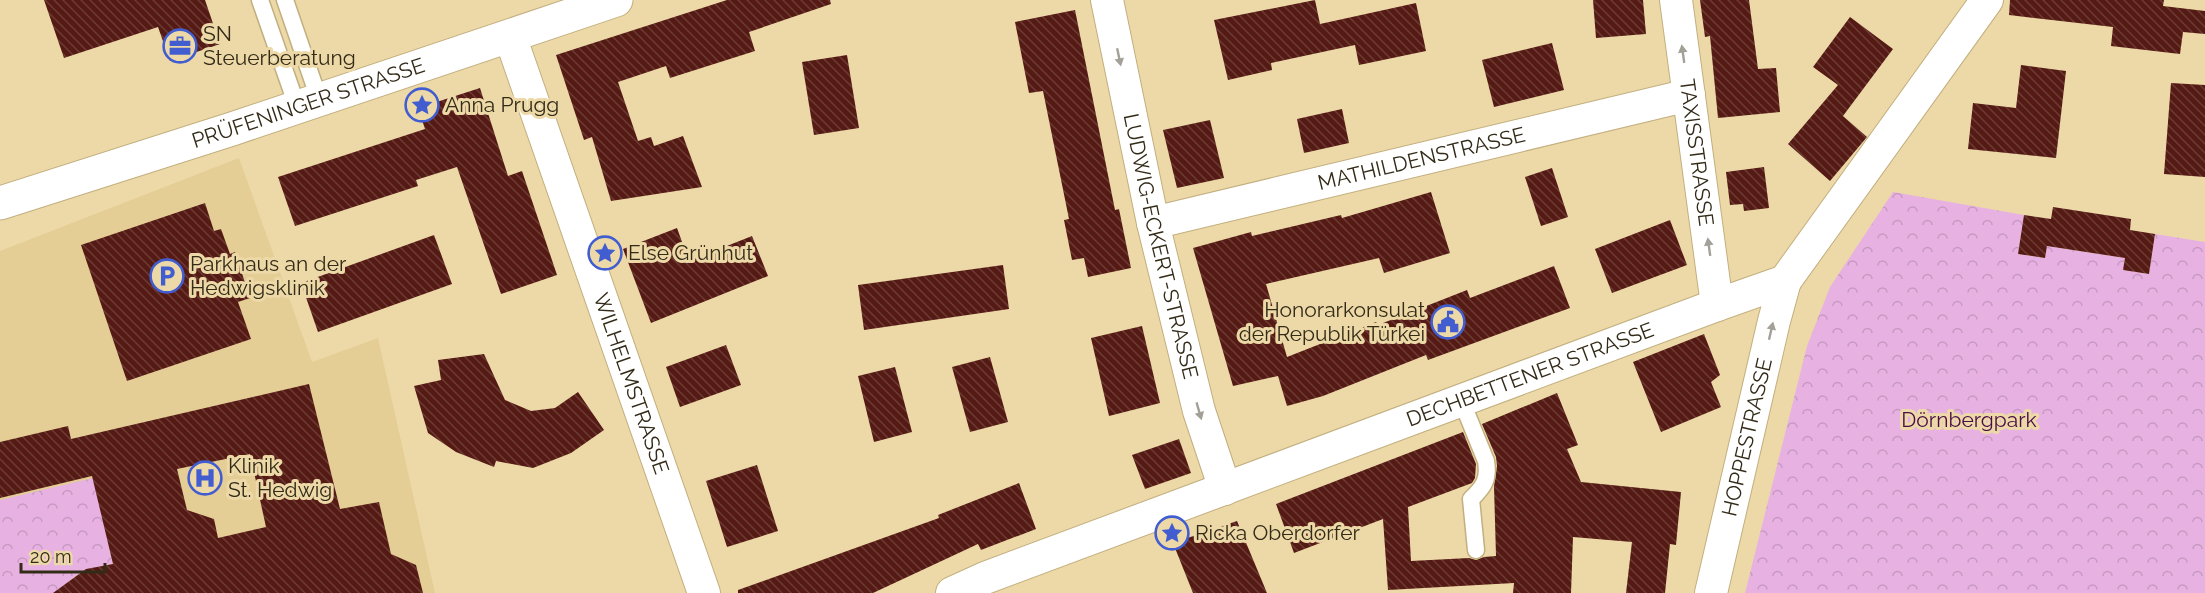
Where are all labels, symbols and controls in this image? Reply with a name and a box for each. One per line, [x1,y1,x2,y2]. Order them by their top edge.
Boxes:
place label: SN Steuerberatung [203,21,356,70]
office icon: SN Steuerberatung [162,28,198,64]
one-way arrow [1678,44,1687,63]
one-way arrow [1115,48,1124,67]
street label: PRÜFENINGER STRASSE [189,52,428,153]
street label: TAXISSTRASSE [1675,77,1719,228]
place icon: Anna Prugg [404,87,440,123]
place label: Anna Prugg [445,92,559,117]
street label: LUDWIG-ECKERT-STRASSE [1119,111,1204,381]
street label: MATHILDENSTRASSE [1315,122,1528,195]
place icon: Else Grünhut [587,235,623,271]
one-way arrow [1705,237,1714,256]
place label: Else Grünhut [628,240,753,265]
place label: Parkhaus an der Hedwigsklinik [190,251,347,300]
parking icon: Parkhaus an der Hedwigsklinik [149,258,185,294]
street label: WILHELMSTRASSE [588,290,675,477]
place label: Honorarkonsulat der Republik Türkei [1239,297,1425,346]
public building icon: Honorarkonsulat der Republik Türkei [1430,304,1466,340]
street label: DECHBETTENER STRASSE [1403,317,1657,432]
one-way arrow [1767,322,1777,341]
street label: HOPPESTRASSE [1716,355,1777,519]
one-way arrow [1195,402,1204,420]
park label: Dörnbergpark [1901,407,2037,432]
place label: Klinik St. Hedwig [228,453,332,502]
hospital icon: Klinik St. Hedwig [187,460,223,496]
place icon: Ricka Oberdorfer [1154,515,1190,551]
place label: Ricka Oberdorfer [1195,520,1361,545]
scale bar [21,536,105,574]
text: 20 m [30,546,72,567]

